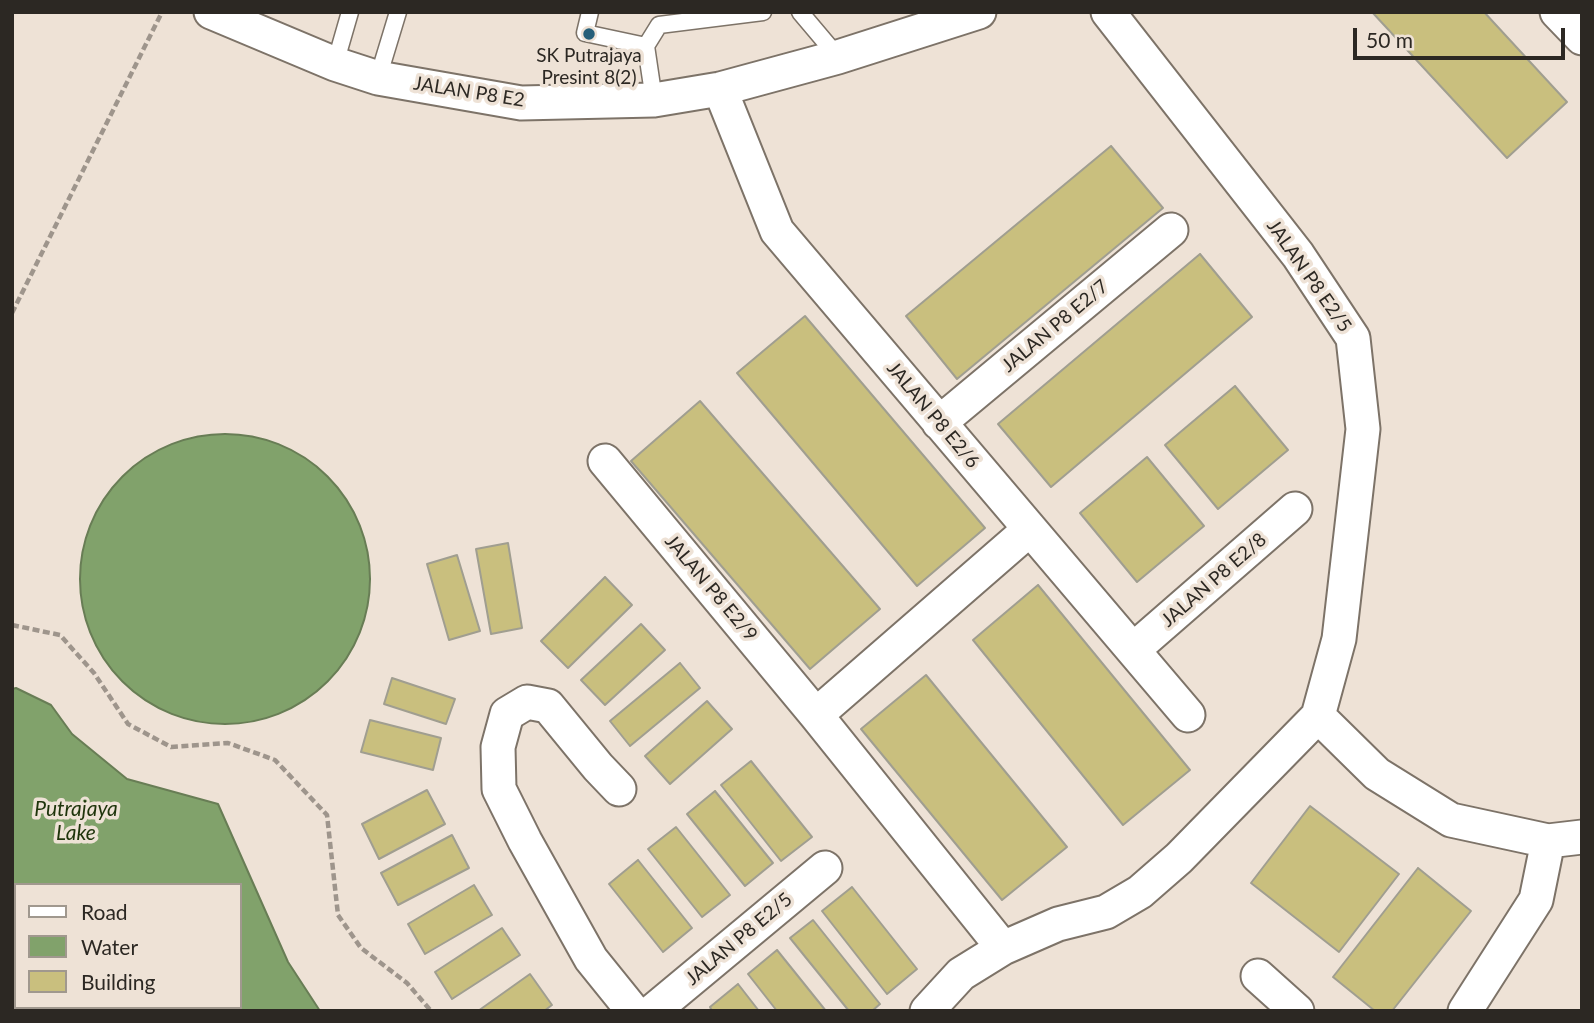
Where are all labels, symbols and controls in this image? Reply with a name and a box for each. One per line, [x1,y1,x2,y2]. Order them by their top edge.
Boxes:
scale bar [1356,14,1568,58]
marker: SK Putrajaya Presint 8(2) [581,26,597,42]
text: 50 m [1366,27,1413,52]
place label: SK Putrajaya Presint 8(2) [536,45,642,89]
street label: JALAN P8 E2 [412,72,526,112]
street label: JALAN P8 E2/5 [1262,216,1356,336]
street label: JALAN P8 E2/7 [997,275,1113,377]
street label: JALAN P8 E2/6 [882,357,984,473]
street label: JALAN P8 E2/8 [1157,528,1271,632]
street label: JALAN P8 E2/9 [660,530,762,646]
water label: Putrajaya Lake [34,796,118,846]
legend [14,883,242,1009]
street label: JALAN P8 E2/5 [681,888,797,990]
text: Road [81,899,128,924]
text: Water [81,934,138,959]
text: Building [81,969,156,994]

